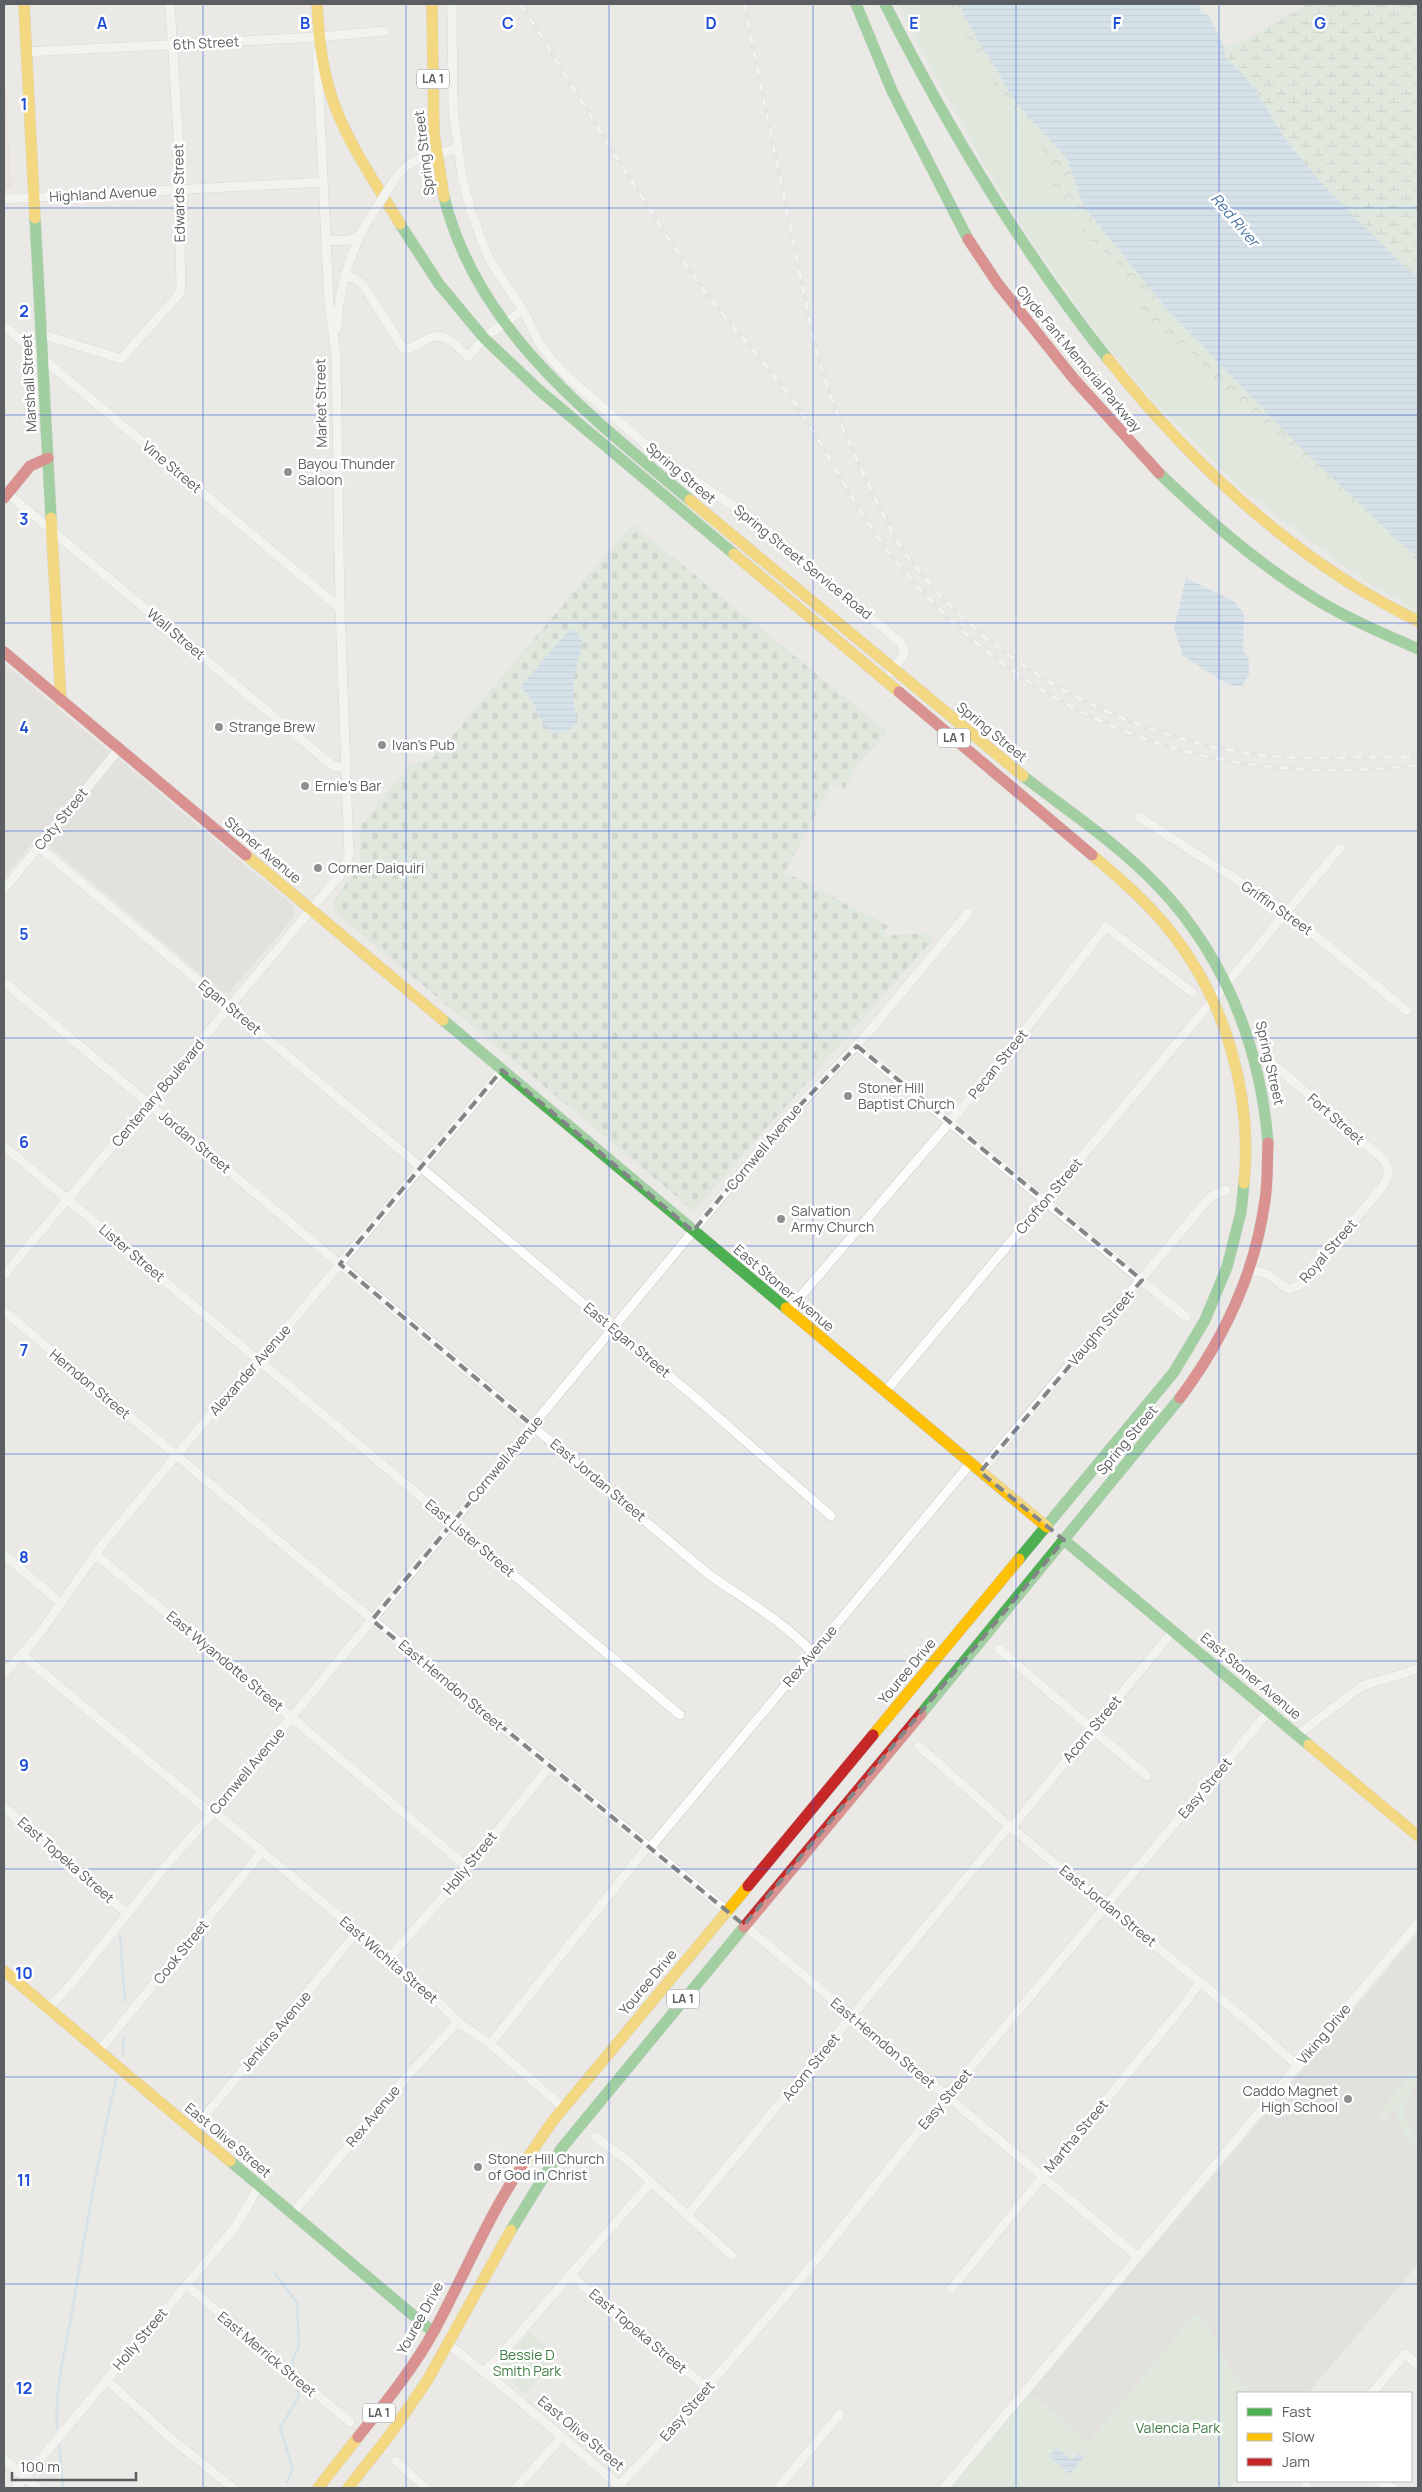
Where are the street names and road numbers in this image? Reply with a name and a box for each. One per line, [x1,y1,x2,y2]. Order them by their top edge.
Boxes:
street label: 6th Street [172,31,240,54]
road number: LA 1 [417,70,449,88]
street label: Spring Street [409,109,438,197]
street label: Edwards Street [168,143,189,243]
street label: Highland Avenue [49,181,157,206]
street label: Clyde Fant Memorial Parkway [1012,281,1147,436]
street label: Marshall Street [16,333,41,433]
street label: Market Street [310,358,331,448]
street label: Vine Street [139,436,206,497]
street label: Spring Street [642,438,721,508]
street label: Spring Street Service Road [730,500,876,623]
street label: Wall Street [143,604,210,664]
street label: Spring Street [953,697,1032,766]
road number: LA 1 [938,728,970,748]
street label: Coty Street [30,783,92,854]
street label: Stoner Avenue [221,812,306,887]
street label: Griffin Street [1238,876,1317,939]
street label: Egan Street [195,975,266,1039]
street label: Spring Street [1252,1019,1289,1107]
street label: Pecan Street [964,1025,1032,1102]
street label: Centenary Boulevard [107,1035,208,1150]
street label: Fort Street [1304,1089,1369,1149]
street label: Cornwell Avenue [722,1099,805,1194]
street label: Jordan Street [156,1106,235,1177]
street label: Crofton Street [1011,1153,1086,1238]
street label: Royal Street [1295,1214,1361,1287]
street label: Lister Street [95,1220,169,1286]
street label: East Stoner Avenue [730,1240,839,1335]
street label: Vaughn Street [1064,1286,1138,1369]
street label: East Egan Street [580,1298,675,1382]
street label: Alexander Avenue [205,1320,295,1419]
street label: Herndon Street [46,1344,135,1423]
street label: Spring Street [1092,1400,1162,1479]
street label: Cornwell Avenue [463,1411,546,1506]
street label: East Jordan Street [546,1434,650,1526]
street label: East Lister Street [421,1494,520,1581]
street label: East Wyandotte Street [163,1606,288,1715]
street label: Rex Avenue [778,1621,841,1690]
street label: East Stoner Avenue [1197,1628,1306,1723]
street label: Youree Drive [874,1634,940,1707]
street label: East Herndon Street [395,1635,508,1734]
street label: Acorn Street [1058,1691,1125,1766]
street label: Cornwell Avenue [205,1723,288,1818]
street label: Easy Street [1174,1753,1236,1822]
street label: East Topeka Street [14,1812,119,1907]
street label: Holly Street [438,1827,501,1898]
street label: East Jordan Street [1056,1861,1161,1951]
street label: East Wichita Street [336,1912,443,2008]
street label: Cook Street [149,1915,213,1988]
street label: Youree Drive [615,1945,681,2018]
street label: Jenkins Avenue [236,1987,315,2075]
road number: LA 1 [667,1990,699,2008]
street label: East Herndon Street [827,1993,940,2092]
street label: Viking Drive [1293,1999,1355,2068]
street label: Acorn Street [777,2029,844,2105]
street label: Easy Street [914,2064,976,2133]
street label: Rex Avenue [341,2081,404,2150]
street label: Martha Street [1039,2095,1112,2176]
street label: East Olive Street [181,2098,276,2182]
street label: Youree Drive [392,2278,447,2357]
street label: East Topeka Street [585,2284,692,2377]
street label: Holly Street [108,2303,171,2374]
street label: East Merrick Street [214,2307,321,2401]
street label: Easy Street [655,2376,718,2445]
street label: East Olive Street [534,2391,629,2475]
road number: LA 1 [363,2404,395,2422]

